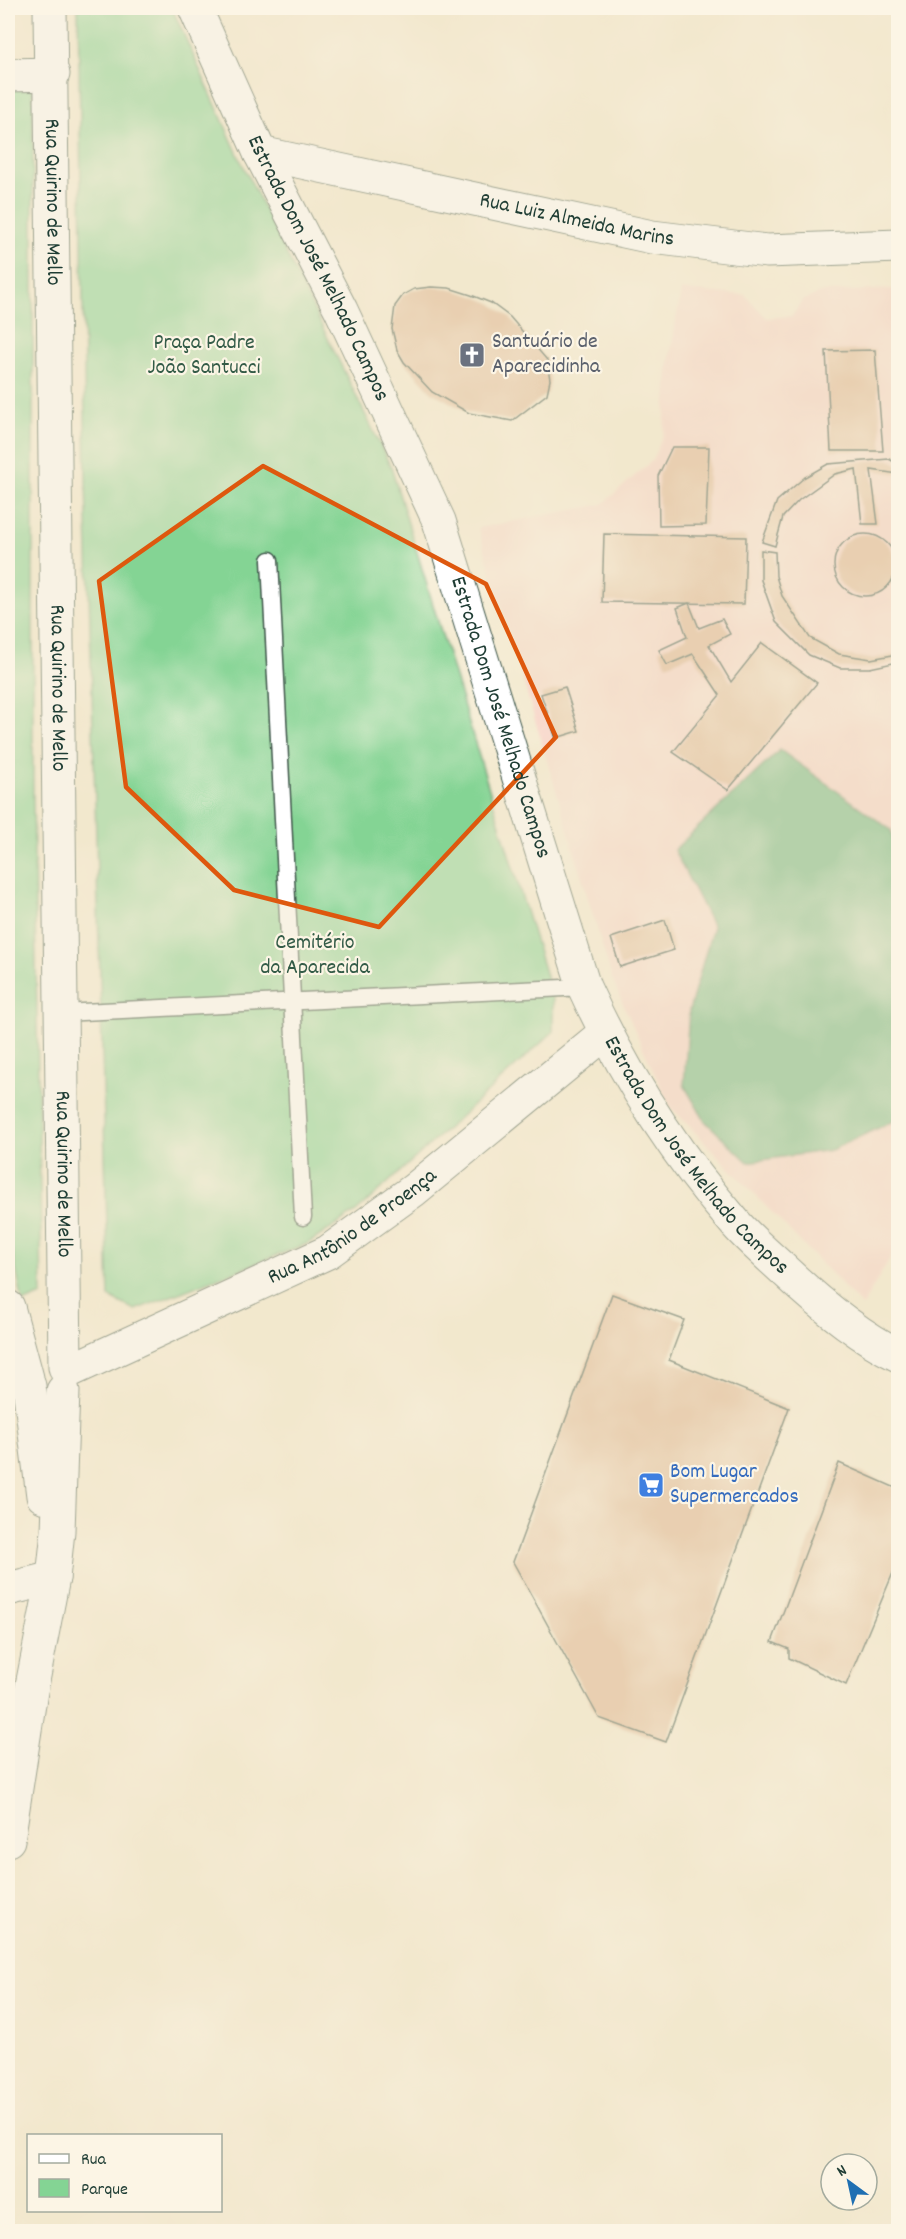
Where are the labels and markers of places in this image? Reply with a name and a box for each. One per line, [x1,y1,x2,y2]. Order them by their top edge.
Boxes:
place label: Santuário de Aparecidinha [492,327,601,383]
church icon: Santuário de Aparecidinha [457,340,487,370]
place label: Bom Lugar Supermercados [670,1457,799,1513]
supermarket icon: Bom Lugar Supermercados [636,1470,666,1500]

